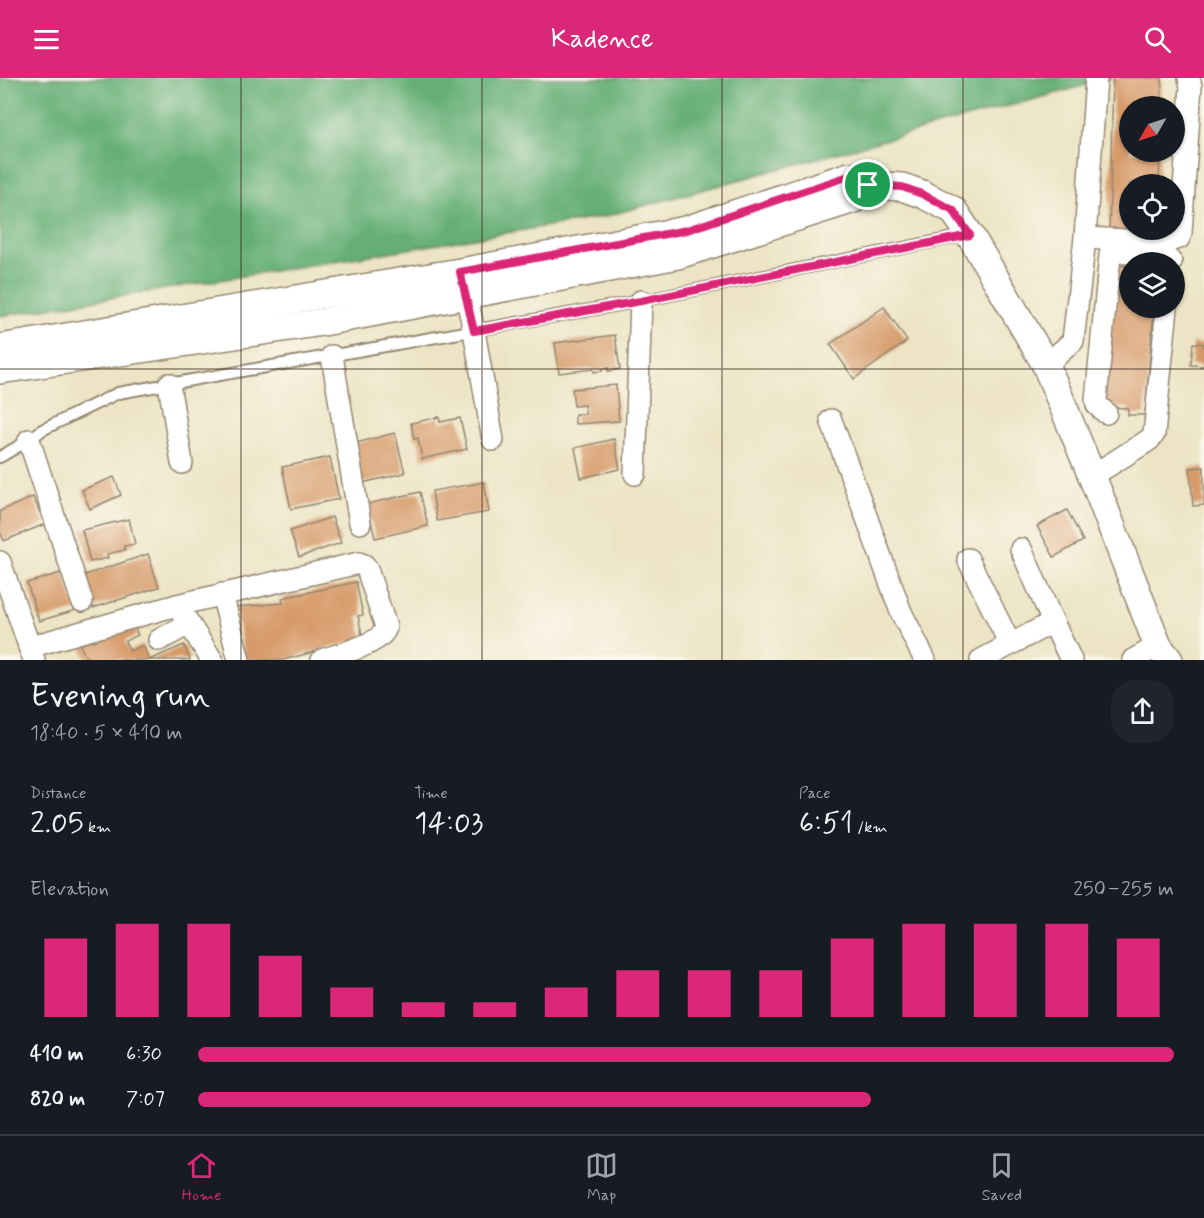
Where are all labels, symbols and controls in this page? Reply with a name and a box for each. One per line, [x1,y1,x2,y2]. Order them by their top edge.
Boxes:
text: Kadence [551,22,653,57]
icon: menu [30,23,63,56]
icon: search [1141,23,1174,56]
north arrow [1119,96,1185,162]
map controls [1119,96,1185,318]
pin [842,159,893,210]
icon: arrive [851,168,884,201]
button: locate [1119,174,1185,240]
button: layers [1119,252,1185,318]
text: Evening run [30,675,210,719]
button: share [1111,680,1174,743]
text: 18:40 · 5 × 410 m [30,720,182,747]
text: Distance [30,783,86,804]
text: Time [414,783,448,804]
text: Pace [799,783,831,804]
text: 2.05 [30,804,84,843]
text: 14:03 [414,804,483,843]
text: 6:51 [799,804,853,843]
text: km [84,817,111,838]
text: /km [853,817,888,838]
text: Elevation [30,876,109,903]
text: 250–255 m [1073,876,1174,903]
text: 410 m [30,1041,84,1068]
text: 6:30 [126,1041,162,1068]
text: 820 m [30,1086,85,1113]
text: 7:07 [126,1086,165,1113]
tab: Home [182,1149,222,1206]
tab: Map [585,1149,618,1206]
tab: Saved [982,1149,1022,1206]

